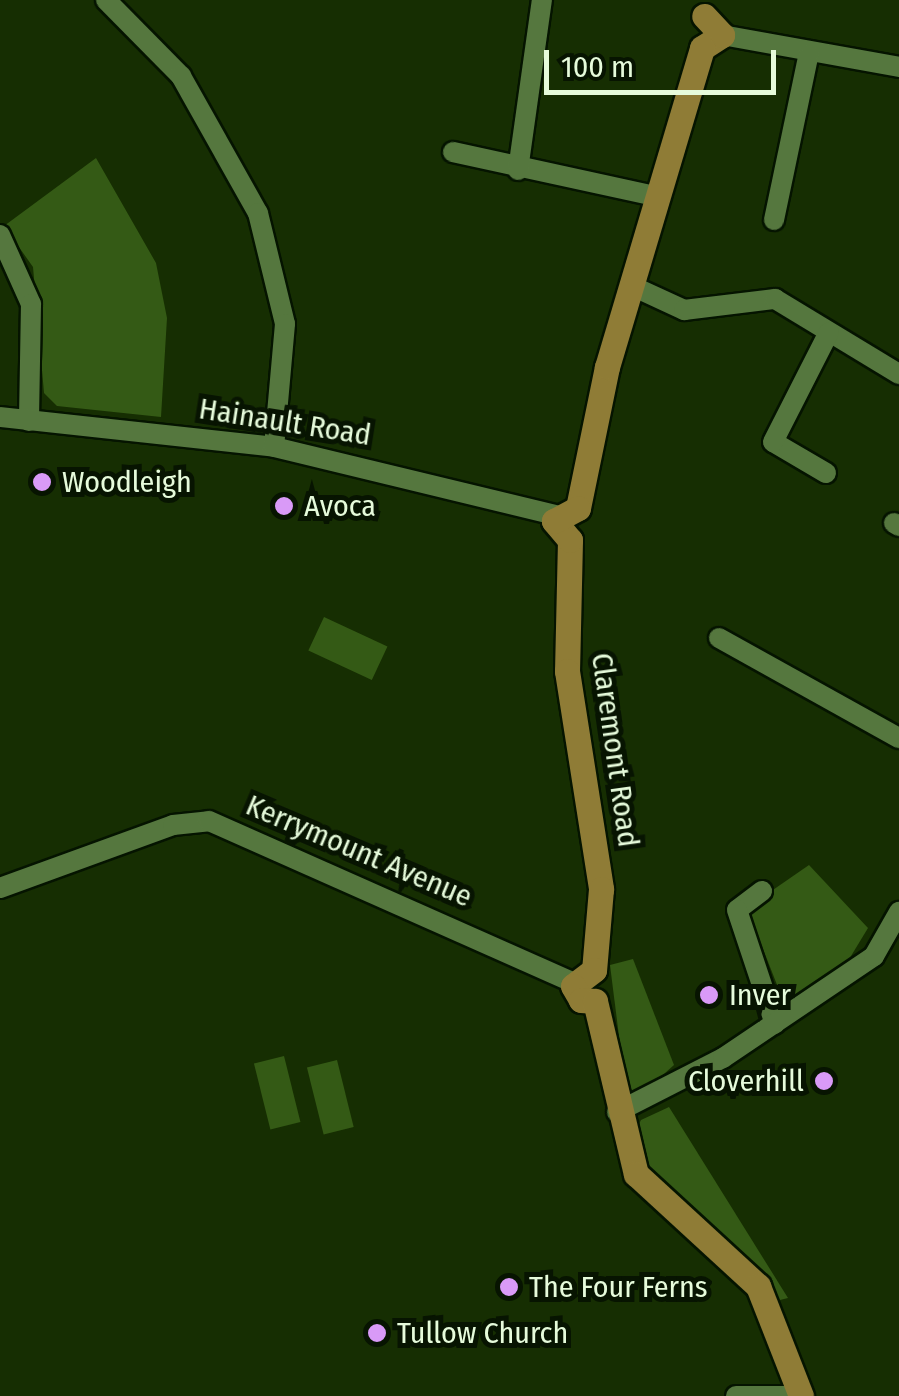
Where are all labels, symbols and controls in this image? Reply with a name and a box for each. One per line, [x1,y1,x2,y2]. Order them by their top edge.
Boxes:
scale bar [549,30,782,92]
text: 100 m [561,49,634,85]
street label: Hainault Road [196,391,374,453]
place label: Woodleigh [62,464,192,500]
marker: Woodleigh [31,471,53,493]
place label: Avoca [304,488,376,524]
marker: Avoca [273,495,295,517]
street label: Claremont Road [584,651,646,849]
street label: Kerrymount Avenue [241,787,477,915]
place label: Inver [729,977,791,1013]
marker: Inver [698,984,720,1006]
place label: Cloverhill [688,1063,804,1099]
marker: Cloverhill [813,1070,835,1092]
place label: The Four Ferns [529,1269,708,1305]
marker: The Four Ferns [498,1276,520,1298]
place label: Tullow Church [397,1315,568,1351]
marker: Tullow Church [366,1322,388,1344]

